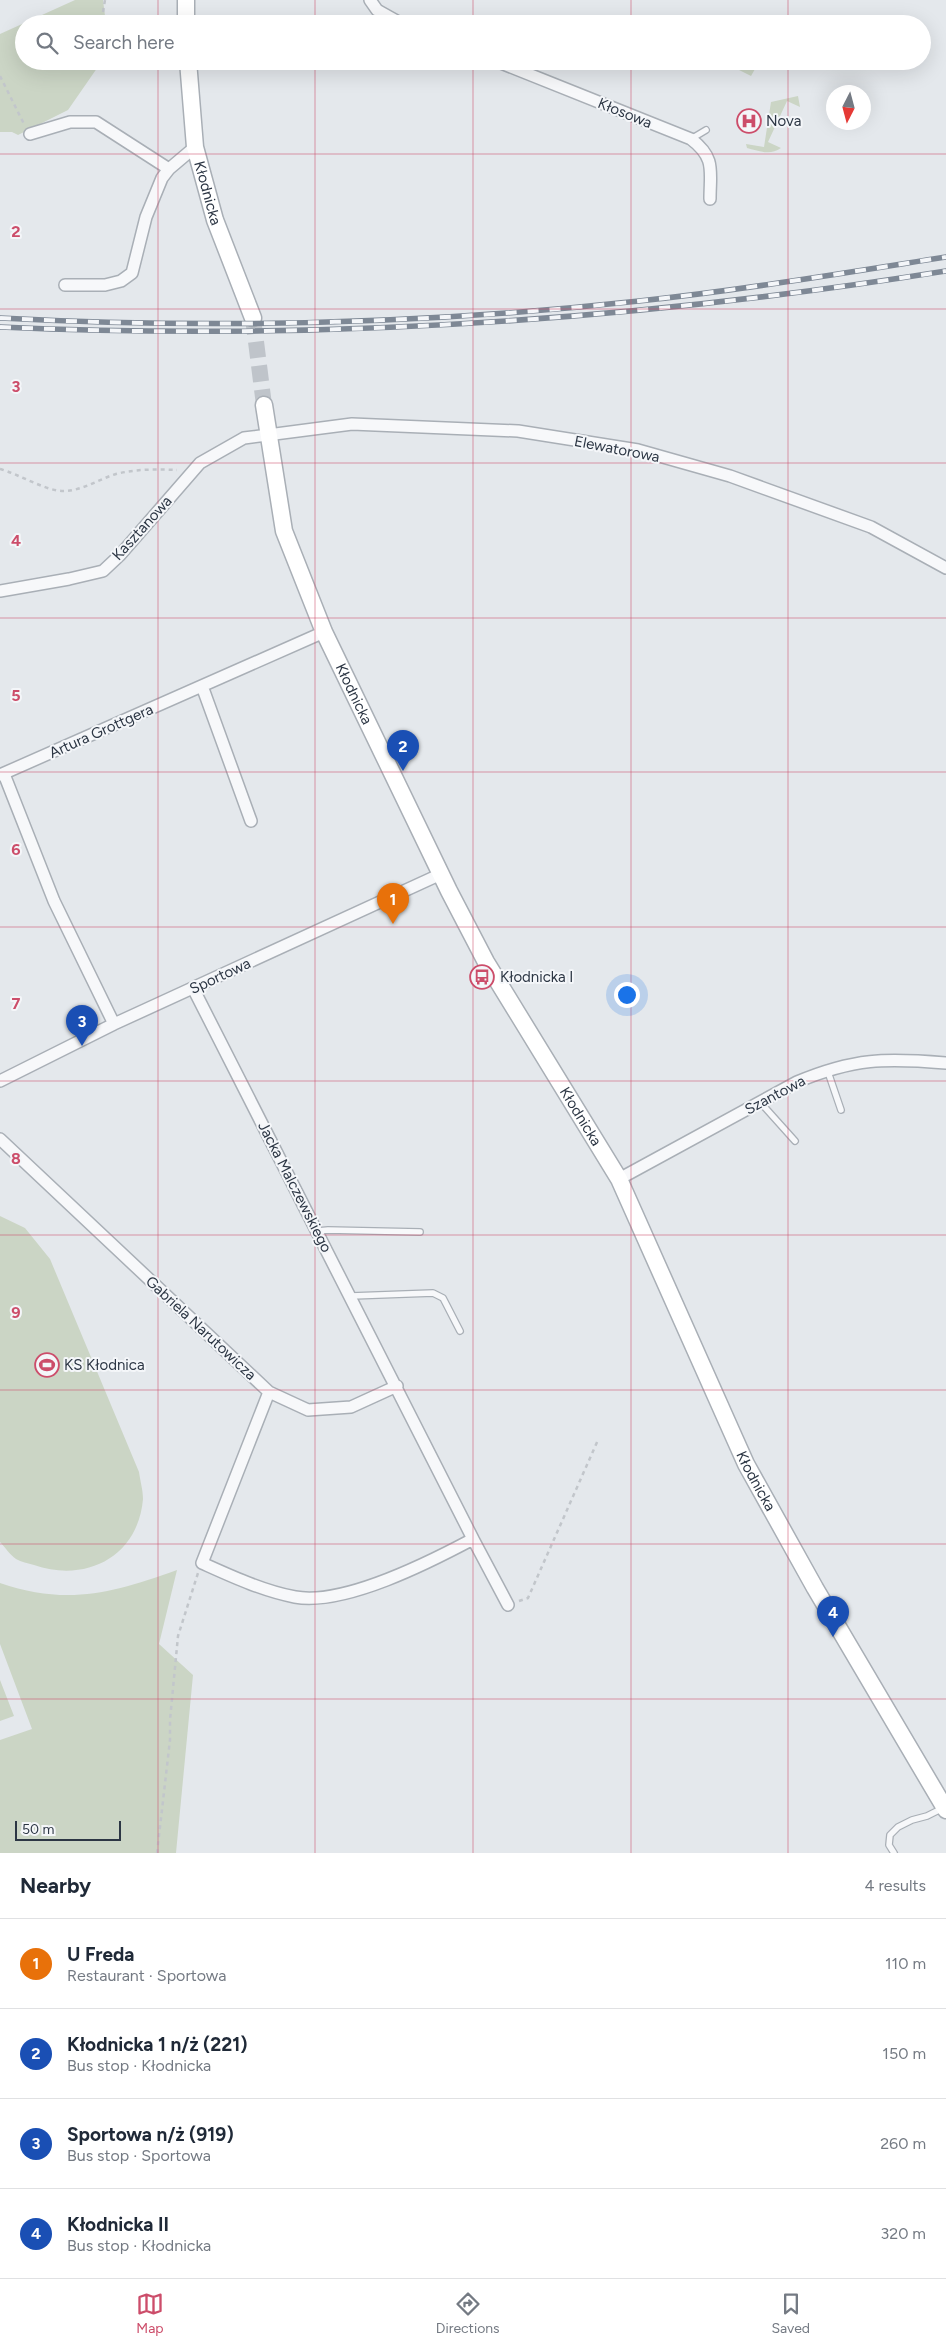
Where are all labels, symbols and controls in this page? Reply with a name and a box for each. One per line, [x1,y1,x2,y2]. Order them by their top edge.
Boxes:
search box [15,15,931,70]
icon: search [33,29,61,57]
text: Search here [73,31,175,54]
north arrow [826,85,871,130]
street label: Kłosowa [595,94,655,132]
hospital icon: Nova [736,108,762,134]
place label: Nova [766,112,801,130]
street label: Kłodnicka [190,159,225,228]
text: 2 [11,222,21,241]
text: 3 [12,377,21,396]
street label: Elewatorowa [573,432,661,466]
street label: Kasztanowa [108,492,176,564]
text: 4 [11,531,21,550]
street label: Kłodnicka [332,660,376,727]
text: 5 [11,686,21,705]
street label: Artura Grottgera [46,700,156,762]
pin: 2 [387,730,419,771]
text: 6 [11,840,21,859]
pin: 1 [377,883,409,924]
street label: Sportowa [187,954,253,998]
bus stop icon: Kłodnicka I [469,964,495,990]
place label: Kłodnicka I [500,968,573,986]
your location [614,982,640,1008]
text: 7 [12,994,21,1013]
pin: 3 [66,1005,98,1046]
street label: Szantowa [742,1072,808,1118]
street label: Kłodnicka [556,1084,605,1149]
street label: Jacka Malczewskiego [254,1119,336,1256]
text: 8 [11,1149,21,1168]
street label: Gabriela Narutowicza [142,1272,260,1384]
text: 9 [11,1303,21,1322]
sports icon: KS Kłodnica [34,1352,60,1378]
place label: KS Kłodnica [64,1356,145,1374]
street label: Kłodnicka [732,1448,779,1514]
pin: 4 [817,1596,849,1637]
scale bar [15,1818,121,1841]
text: 50 m [22,1821,54,1838]
text: Nearby [20,1873,91,1898]
text: 4 results [865,1876,926,1895]
text: U Freda [67,1943,134,1966]
text: 1 [33,1954,39,1973]
text: 110 m [885,1954,926,1973]
text: Restaurant · Sportowa [67,1966,226,1985]
text: Kłodnicka 1 n/ż (221) [67,2033,248,2056]
text: 2 [31,2044,41,2063]
text: 150 m [882,2044,926,2063]
text: Bus stop · Kłodnicka [67,2056,211,2075]
text: Sportowa n/ż (919) [67,2123,234,2146]
text: 3 [32,2134,40,2153]
text: 260 m [880,2134,926,2153]
text: Bus stop · Sportowa [67,2146,211,2165]
text: Kłodnicka II [67,2213,169,2236]
text: 4 [31,2224,41,2243]
text: 320 m [881,2224,926,2243]
text: Bus stop · Kłodnicka [67,2236,211,2255]
tab: Map [136,2290,164,2337]
tab: Directions [436,2290,500,2337]
tab: Saved [771,2290,810,2337]

